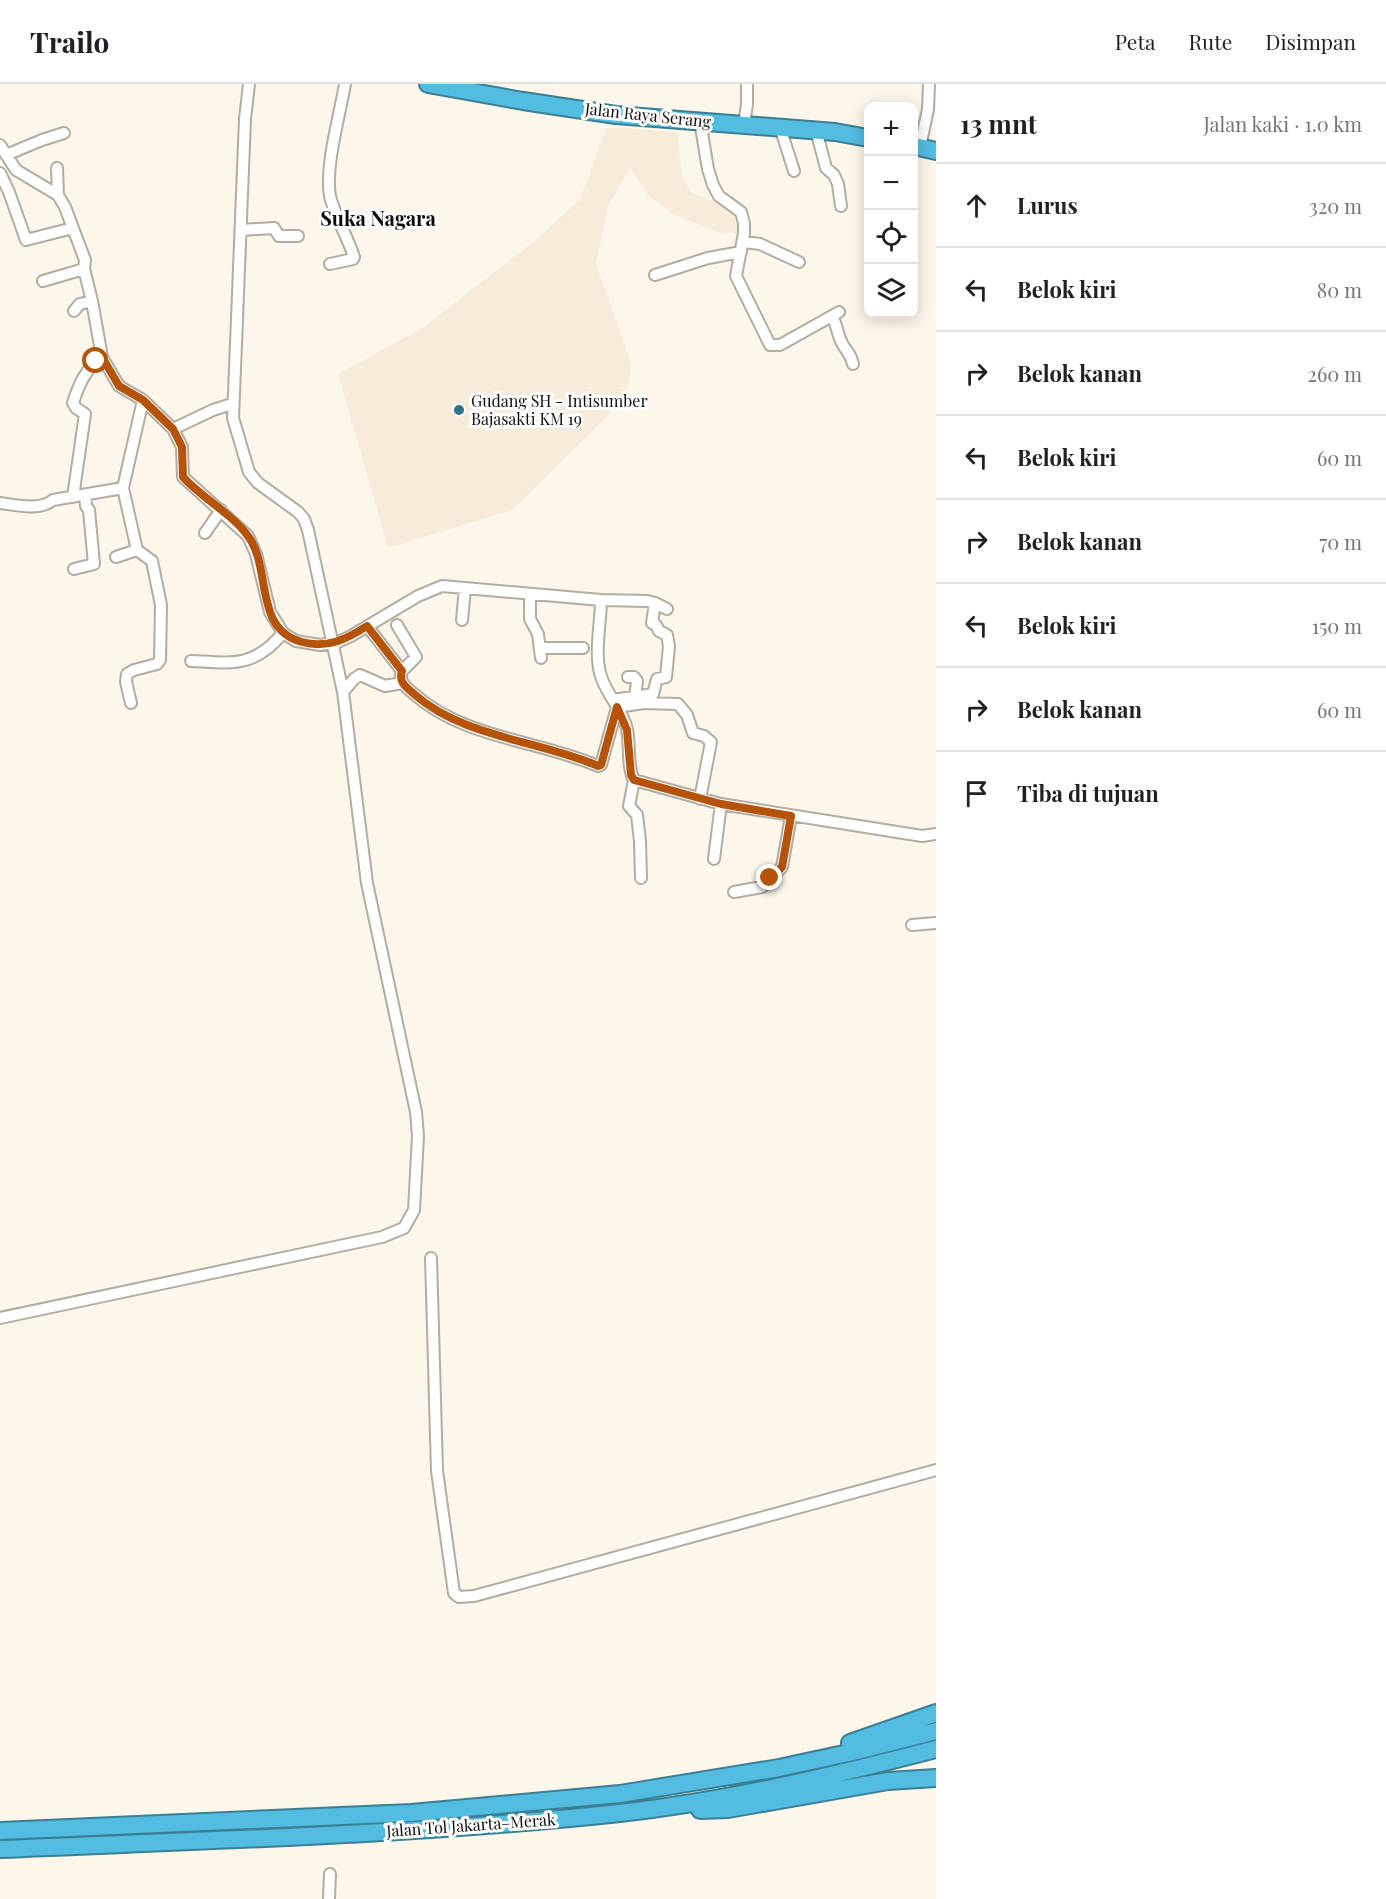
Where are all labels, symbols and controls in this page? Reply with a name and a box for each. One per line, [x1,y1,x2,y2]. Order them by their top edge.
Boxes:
text: Trailo [30,23,109,60]
text: Peta [1115,27,1155,55]
text: Rute [1188,27,1232,55]
text: Disimpan [1265,27,1356,55]
street label: Jalan Raya Serang [583,97,713,132]
map controls [864,102,918,318]
button: + [864,102,918,156]
text: 13 mnt [960,106,1037,141]
text: Jalan kaki · 1.0 km [1204,110,1362,137]
button: − [864,156,918,210]
icon: ahead [960,189,993,222]
text: Lurus [1017,190,1078,220]
text: 320 m [1309,192,1362,219]
district label: Suka Nagara [320,204,436,231]
button: locate [864,210,918,264]
button: layers [864,264,918,318]
icon: left [960,273,993,306]
text: Belok kiri [1017,274,1116,304]
text: 80 m [1317,276,1362,303]
route start [82,347,108,373]
icon: right [960,357,993,390]
text: Belok kanan [1017,358,1142,388]
text: 260 m [1307,360,1362,387]
place label: Gudang SH - Intisumber Bajasakti KM 19 [471,390,648,429]
marker: Gudang SH - Intisumber Bajasakti KM 19 [452,403,466,417]
icon: left [960,441,993,474]
text: Belok kiri [1017,442,1116,472]
text: 60 m [1317,444,1362,471]
icon: right [960,525,993,558]
text: Belok kanan [1017,526,1142,556]
text: 70 m [1319,528,1362,555]
icon: left [960,609,993,642]
text: Belok kiri [1017,610,1116,640]
text: 150 m [1312,612,1362,639]
icon: right [960,693,993,726]
text: Belok kanan [1017,694,1142,724]
text: 60 m [1317,696,1362,723]
icon: arrive [960,777,993,810]
text: Tiba di tujuan [1017,778,1159,808]
route end [756,864,782,890]
street label: Jalan Tol Jakarta–Merak [385,1808,557,1841]

